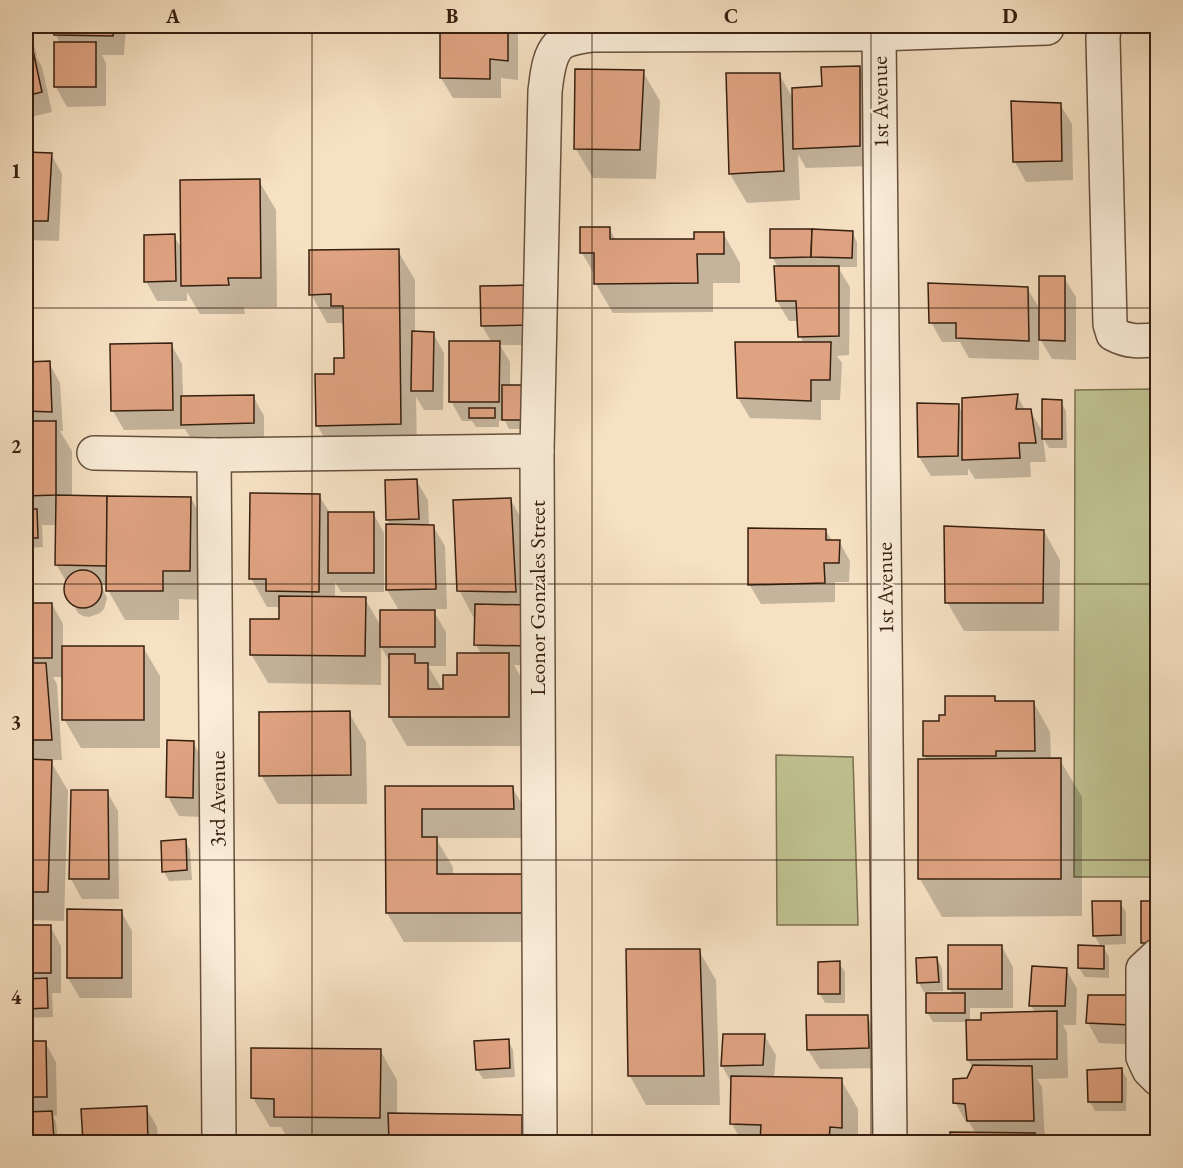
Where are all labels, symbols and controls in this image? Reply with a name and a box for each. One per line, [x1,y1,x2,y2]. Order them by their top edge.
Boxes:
text: A [165,3,181,29]
text: B [446,3,458,29]
text: C [724,3,738,29]
text: D [1002,3,1018,29]
street label: 1st Avenue [865,55,895,148]
text: 1 [11,158,21,184]
text: 2 [11,433,22,459]
street label: Leonor Gonzales Street [523,500,552,696]
street label: 1st Avenue [870,541,900,634]
text: 3 [11,709,21,735]
street label: 3rd Avenue [203,750,232,847]
text: 4 [11,984,22,1010]

